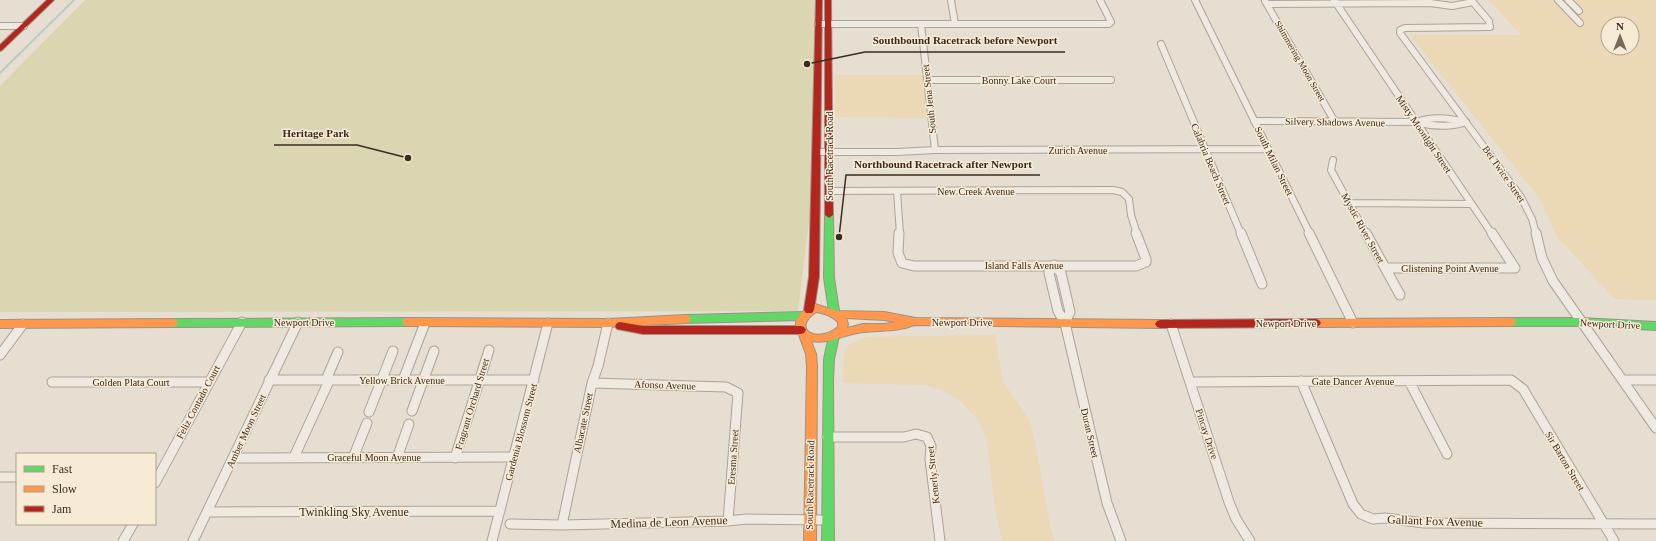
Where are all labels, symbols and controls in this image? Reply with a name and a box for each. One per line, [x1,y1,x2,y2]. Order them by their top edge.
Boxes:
north arrow [1600,16,1640,56]
street label: Shimmering Moon Street [1273,19,1327,104]
text: N [1616,20,1624,32]
callout: Southbound Racetrack before Newport [865,29,1065,52]
text: Southbound Racetrack before Newport [873,34,1058,46]
street label: South Jena Street [920,64,938,134]
street label: Bonny Lake Court [982,75,1056,86]
street label: Misty Moonlght Street [1394,93,1454,175]
street label: South Racetrack Road [824,111,835,201]
street label: Silvery Shadows Avenue [1285,116,1386,128]
callout: Heritage Park [274,122,357,145]
street label: Calabria Beach Street [1189,122,1233,206]
street label: South Milan Street [1252,125,1296,198]
text: Heritage Park [283,127,350,139]
street label: Bet Twice Street [1480,144,1528,204]
street label: Zurich Avenue [1049,145,1108,156]
callout: Northbound Racetrack after Newport [846,152,1040,175]
text: Northbound Racetrack after Newport [854,158,1032,170]
street label: New Creek Avenue [937,186,1015,197]
street label: Mystic River Street [1339,191,1387,265]
street label: Island Falls Avenue [985,260,1064,271]
street label: Glistening Point Avenue [1401,263,1499,274]
street label: Newport Drive [274,317,335,328]
street label: Newport Drive [932,317,993,328]
street label: Newport Drive [1580,317,1641,331]
street label: Newport Drive [1256,318,1317,329]
street label: Fragrant Orchard Street [453,357,491,451]
street label: Feliz Contado Court [174,363,222,441]
street label: Yellow Brick Avenue [359,375,445,386]
street label: Gate Dancer Avenue [1312,376,1395,387]
street label: Golden Plata Court [92,377,170,388]
street label: Afonso Avenue [634,378,697,392]
street label: Gardenia Blossom Street [503,382,539,482]
street label: Amber Moon Street [224,392,268,470]
street label: Albacate Street [571,392,595,454]
street label: Duran Street [1079,407,1101,459]
street label: Pincay Drive [1194,407,1221,461]
street label: Eresma Street [726,429,740,485]
street label: Sir Barton Street [1543,429,1587,493]
street label: South Racetrack Road [804,440,816,530]
street label: Kenerly Street [924,445,942,504]
street label: Graceful Moon Avenue [327,452,421,463]
legend [16,453,156,525]
text: Fast [52,462,73,476]
text: Slow [52,482,77,496]
text: Jam [52,502,72,516]
street label: Twinkling Sky Avenue [299,505,409,519]
street label: Gallant Fox Avenue [1387,512,1483,530]
street label: Medina de Leon Avenue [610,513,728,531]

